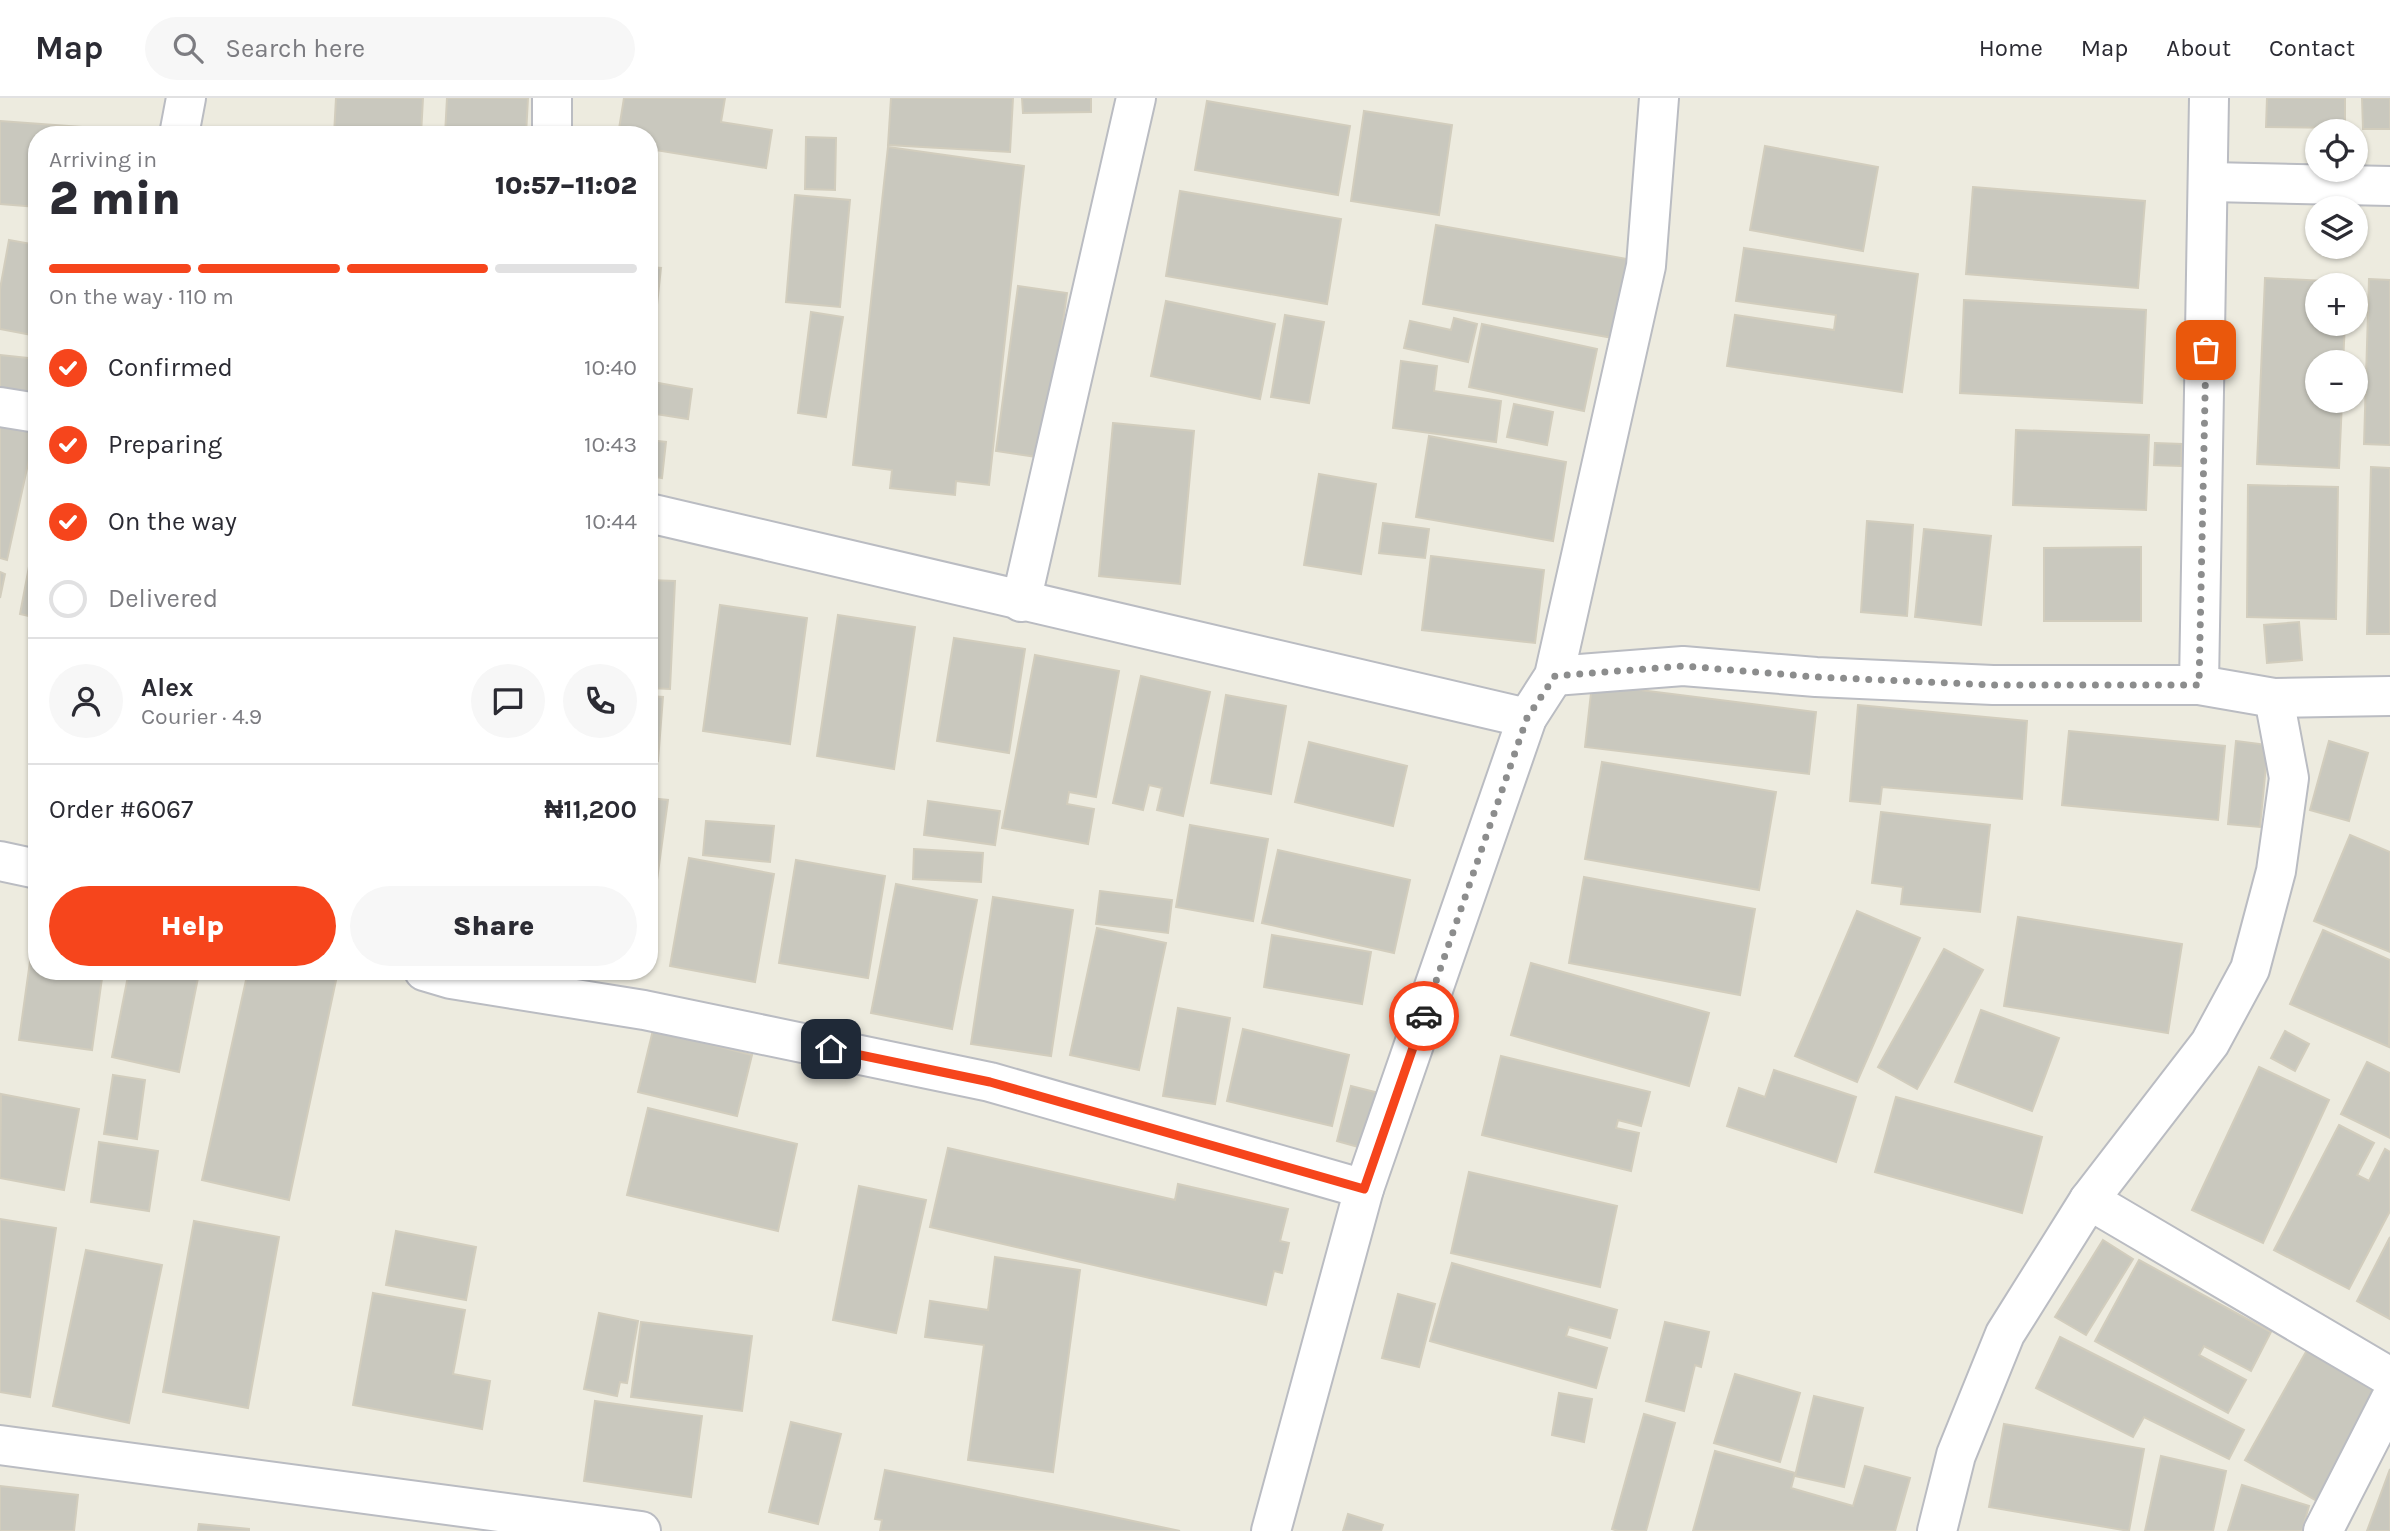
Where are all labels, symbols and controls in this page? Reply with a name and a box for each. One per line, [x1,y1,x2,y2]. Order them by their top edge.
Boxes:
search box [145,17,635,80]
text: Map [35,29,103,67]
icon: search [169,29,207,67]
text: Search here [225,33,365,64]
text: Home [1979,34,2043,62]
text: Map [2081,34,2128,62]
text: About [2166,34,2231,62]
text: Contact [2269,34,2355,62]
map controls [2305,119,2368,413]
button: locate [2305,119,2368,182]
text: Arriving in [49,146,157,173]
text: 10:57–11:02 [495,170,637,201]
text: 2 min [49,172,181,226]
button: layers [2305,196,2368,259]
button: + [2305,273,2368,336]
text: On the way · 110 m [49,283,234,310]
pin [2176,320,2236,380]
icon: bag [2187,331,2225,369]
icon: check [49,349,87,387]
button: − [2305,350,2368,413]
text: Confirmed [108,352,233,383]
text: 10:40 [584,354,637,381]
icon: check [49,426,87,464]
text: Preparing [108,429,222,460]
text: 10:43 [584,431,637,458]
icon: check [49,503,87,541]
text: On the way [108,506,237,537]
text: 10:44 [585,508,637,535]
text: Delivered [108,583,218,614]
button: person [49,664,123,738]
button: chat [471,664,545,738]
button: phone [563,664,637,738]
text: Alex [141,672,193,703]
text: Courier · 4.9 [141,703,262,730]
text: Order #6067 [49,794,193,825]
text: ₦11,200 [544,794,637,825]
button: Help [49,886,336,966]
button: Share [350,886,637,966]
courier [1389,981,1459,1051]
icon: car [1405,997,1443,1035]
pin [801,1019,861,1079]
icon: home [812,1030,850,1068]

